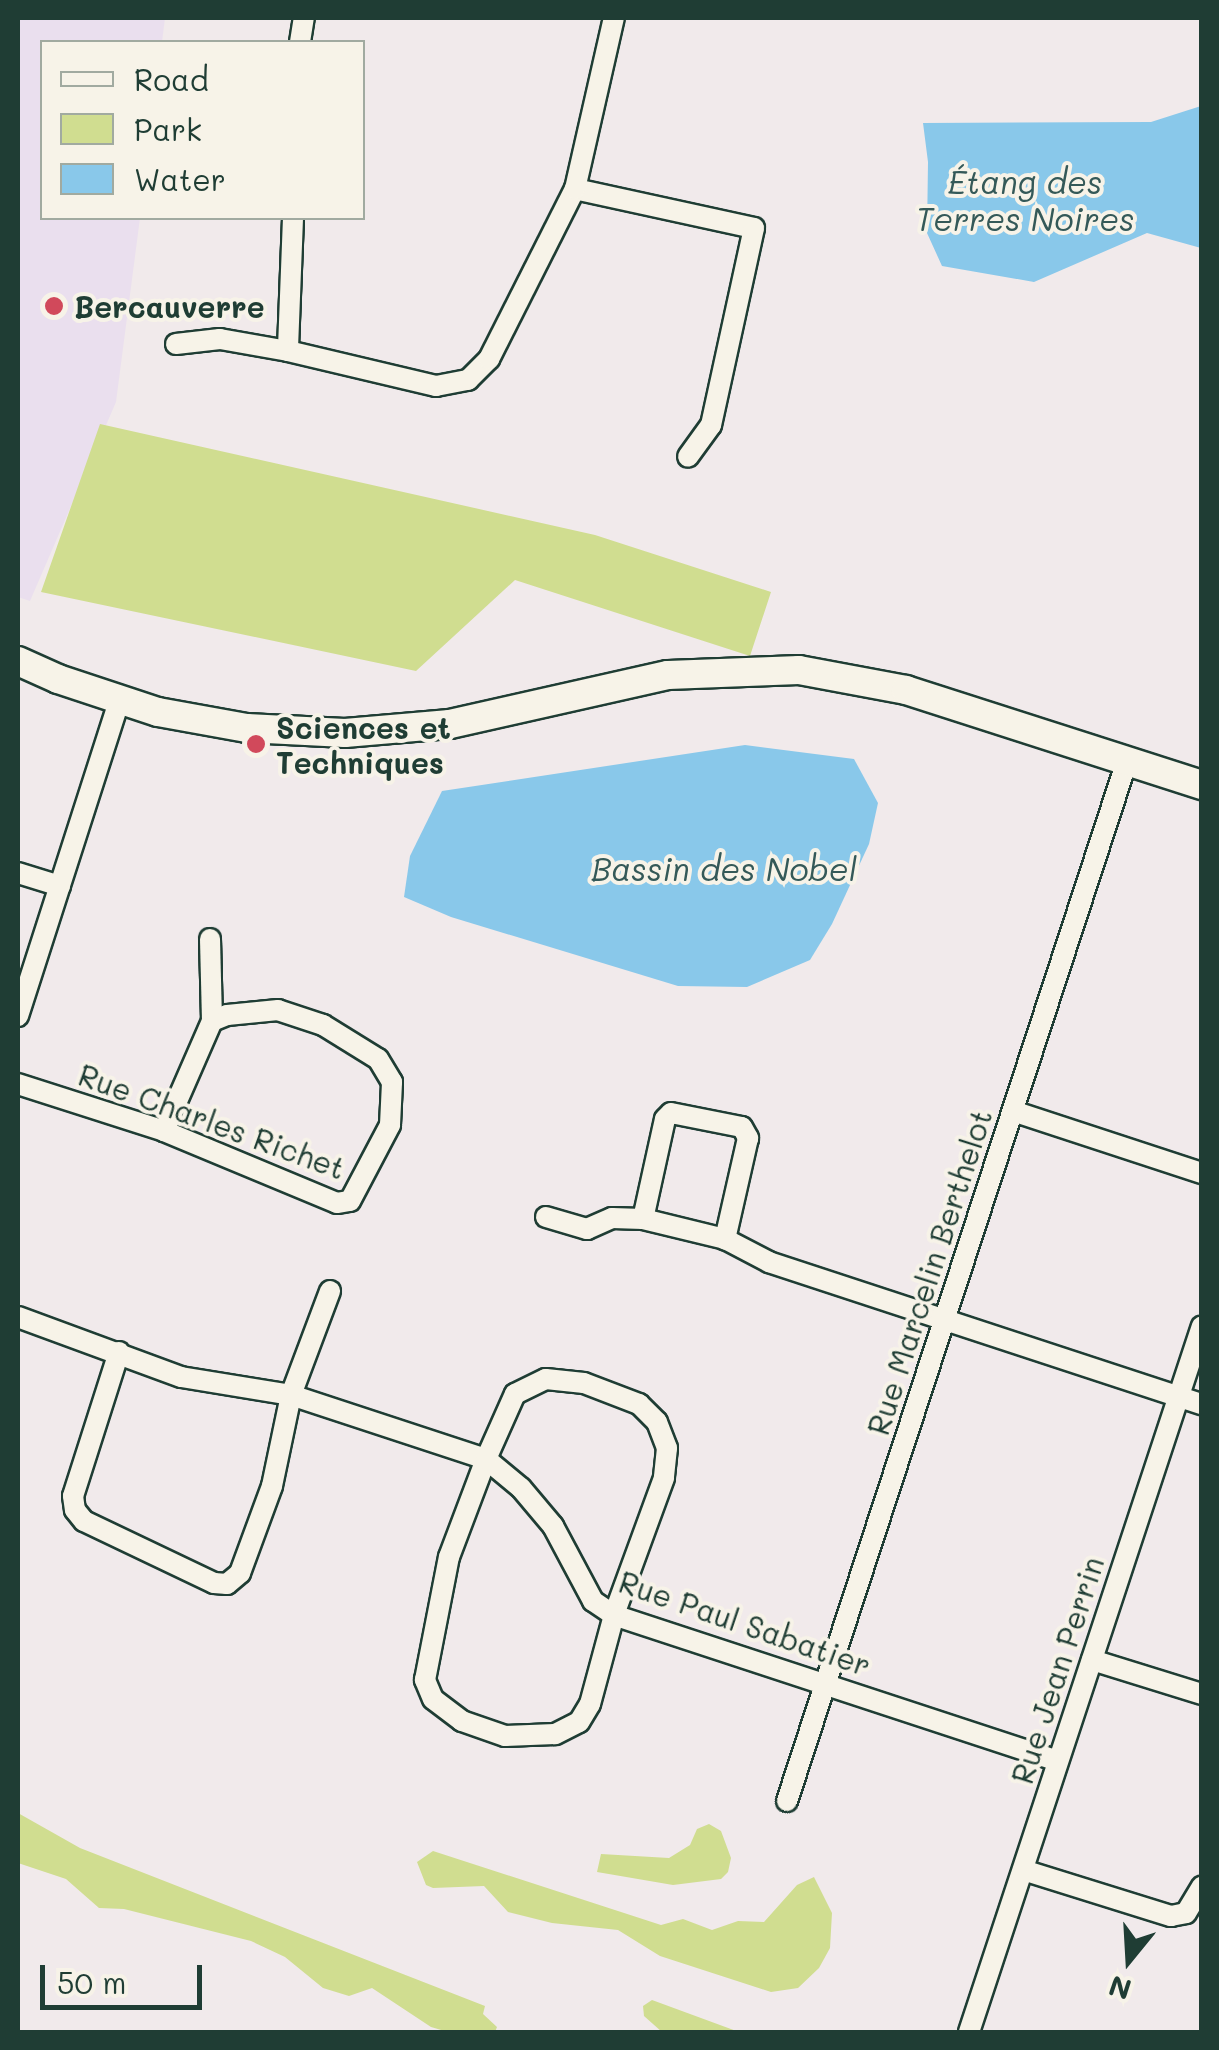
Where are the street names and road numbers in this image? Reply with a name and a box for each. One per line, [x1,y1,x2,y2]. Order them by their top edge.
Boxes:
street label: Rue Charles Richet [74,1056,350,1186]
street label: Rue Marcelin Berthelot [859,1105,999,1439]
street label: Rue Jean Perrin [1003,1552,1111,1788]
street label: Rue Paul Sabatier [614,1563,876,1683]

